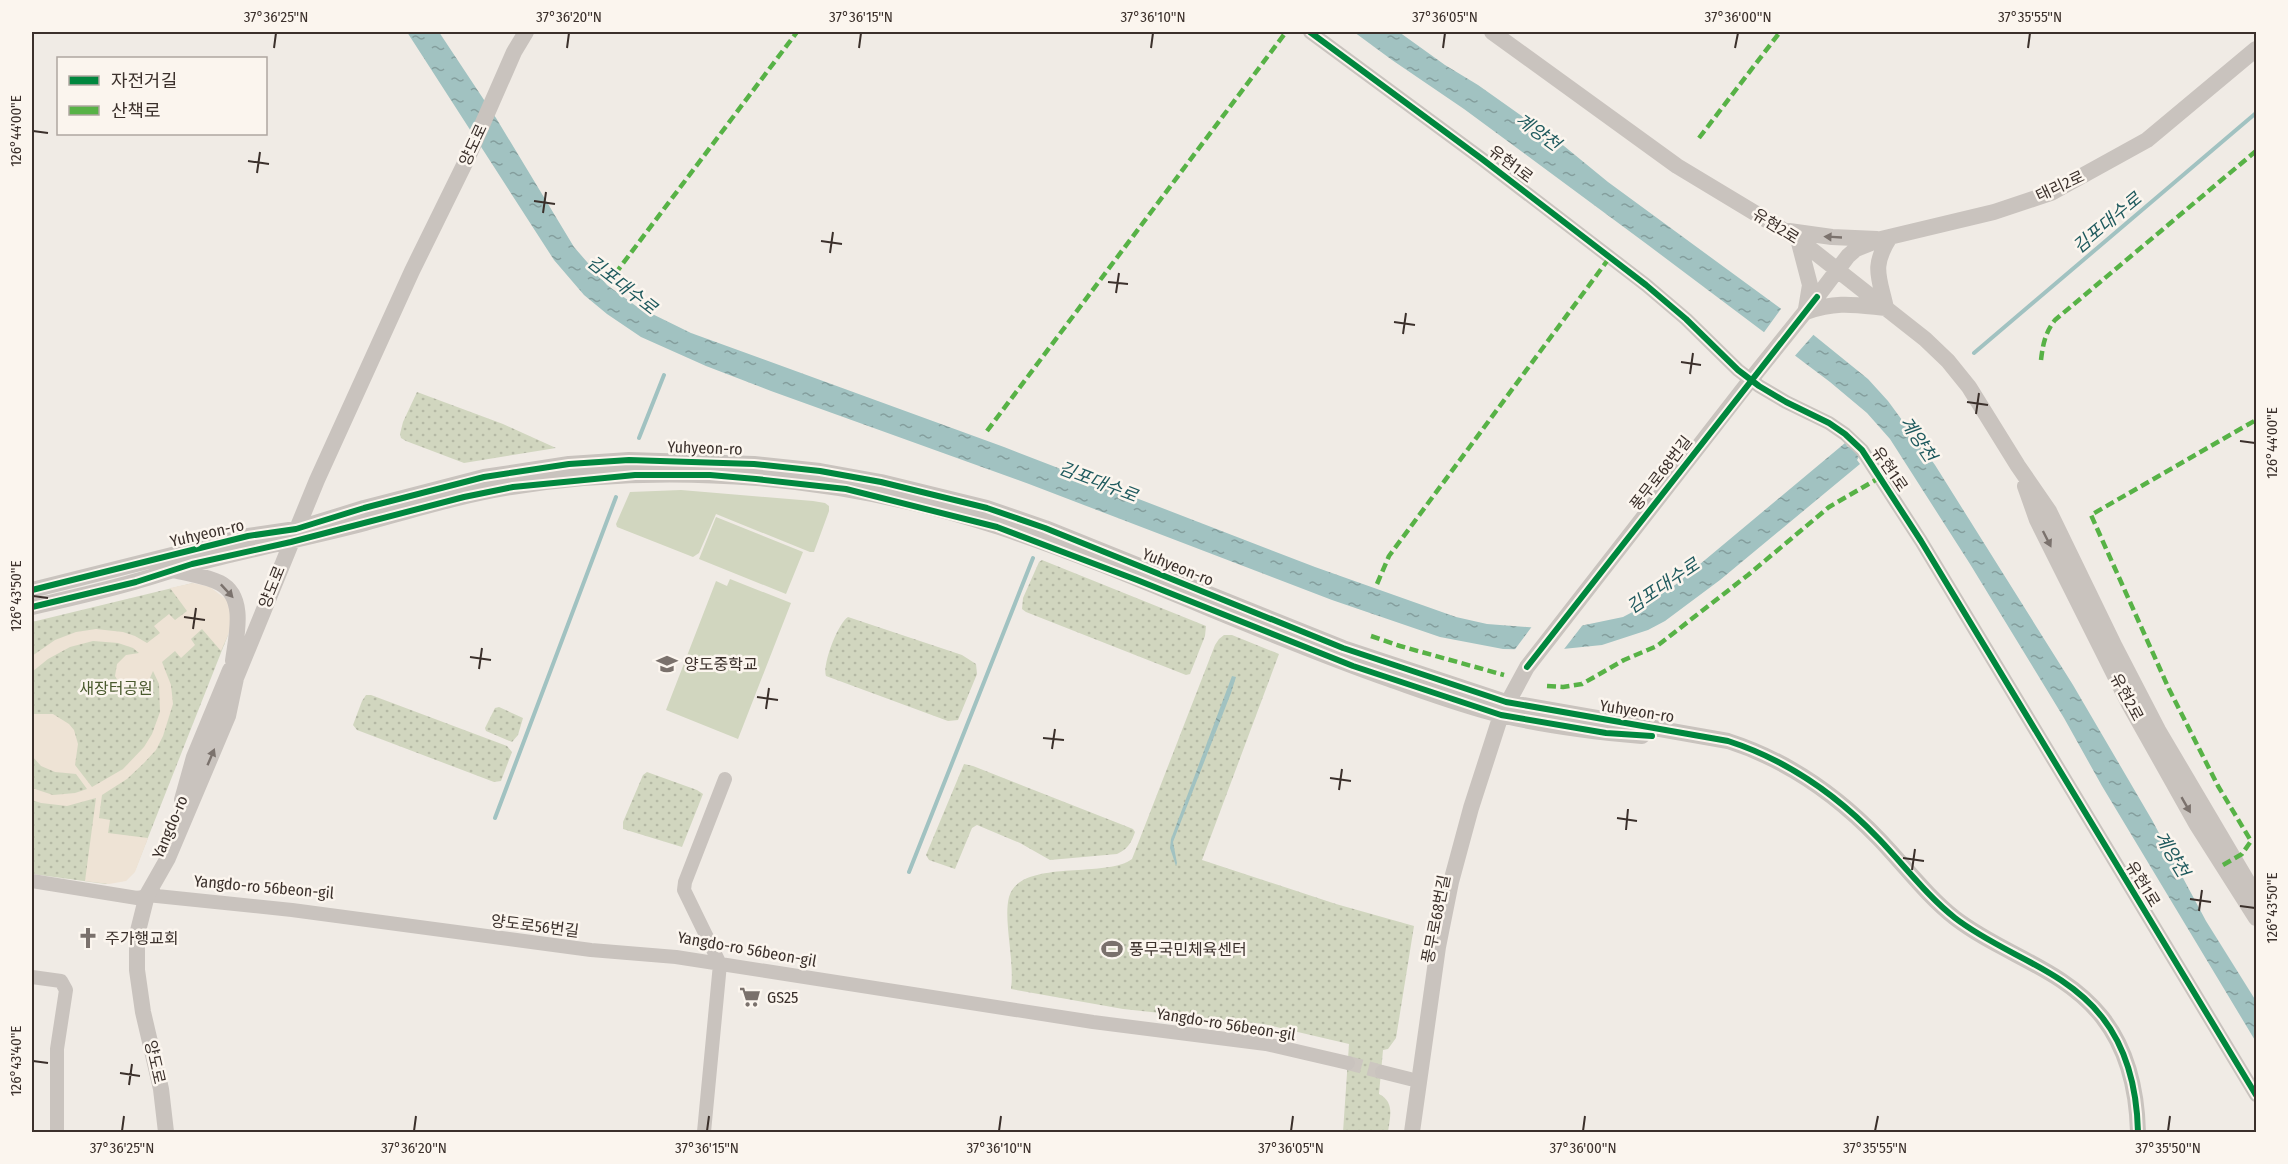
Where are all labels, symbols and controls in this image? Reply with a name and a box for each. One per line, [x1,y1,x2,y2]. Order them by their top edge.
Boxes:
text: 37°36'25"N [244,8,308,26]
text: 37°36'20"N [536,8,602,26]
text: 37°36'15"N [829,8,893,26]
text: 37°36'10"N [1120,8,1186,26]
text: 37°36'05"N [1412,8,1478,26]
text: 37°36'00"N [1705,8,1772,26]
text: 37°35'55"N [1998,8,2062,26]
legend [57,57,267,135]
text: 자전거길 [111,70,177,92]
text: 126°44'00"E [7,95,25,167]
text: 산책로 [111,100,161,122]
water label: 계양천 [1511,108,1567,157]
street label: 양도로 [455,121,491,169]
street label: 유현1로 [1485,141,1537,187]
street label: 태리2로 [2033,166,2087,205]
water label: 김포대수로 [2068,187,2147,258]
street label: 유현2로 [1749,204,1803,248]
one-way arrow [1823,232,1842,241]
water label: 김포대수로 [583,251,663,320]
text: 126°44'00"E [2263,407,2281,479]
water label: 계양천 [1895,412,1942,468]
street label: 풍무로68번길 [1626,432,1696,514]
street label: Yuhyeon-ro [667,437,743,459]
street label: 유현1로 [1868,443,1912,495]
water label: 김포대수로 [1055,457,1142,508]
street label: Yuhyeon-ro [168,515,246,551]
one-way arrow [2042,531,2052,548]
street label: Yuhyeon-ro [1140,544,1216,590]
water label: 김포대수로 [1623,553,1705,618]
text: 126°43'50"E [7,561,25,631]
street label: 양도로 [255,563,289,611]
one-way arrow [220,583,234,598]
school or university icon: 양도중학교 [655,652,679,676]
place label: 양도중학교 [684,655,758,674]
street label: 유현2로 [2107,670,2148,724]
park label: 새장터공원 [79,679,153,698]
street label: Yuhyeon-ro [1598,696,1676,726]
one-way arrow [206,747,216,765]
street label: Yangdo-ro [148,793,192,861]
one-way arrow [2181,797,2191,814]
water label: 계양천 [2150,827,2195,883]
street label: 유현1로 [2122,858,2164,911]
street label: Yangdo-ro 56beon-gil [193,871,335,903]
street label: 풍무로68번길 [1418,873,1454,965]
text: 126°43'50"E [2263,873,2281,943]
street label: 양도로56번길 [490,911,580,941]
church icon: 주가행교회 [76,926,100,950]
street label: Yangdo-ro 56beon-gil [676,927,818,971]
place label: 주가행교회 [105,929,179,948]
sports icon: 풍무국민체육센터 [1100,937,1124,961]
place label: 풍무국민체육센터 [1129,940,1247,959]
supermarket icon: GS25 [738,985,762,1009]
place label: GS25 [767,988,798,1007]
street label: Yangdo-ro 56beon-gil [1155,1004,1297,1044]
text: 126°43'40"E [7,1026,25,1096]
street label: 양도로 [141,1038,169,1086]
text: 37°36'25"N [90,1139,154,1157]
text: 37°36'20"N [381,1139,447,1157]
text: 37°36'15"N [675,1139,739,1157]
text: 37°36'10"N [966,1139,1032,1157]
text: 37°36'05"N [1258,1139,1324,1157]
text: 37°36'00"N [1550,1139,1617,1157]
text: 37°35'55"N [1843,1139,1907,1157]
text: 37°35'50"N [2135,1139,2201,1157]

